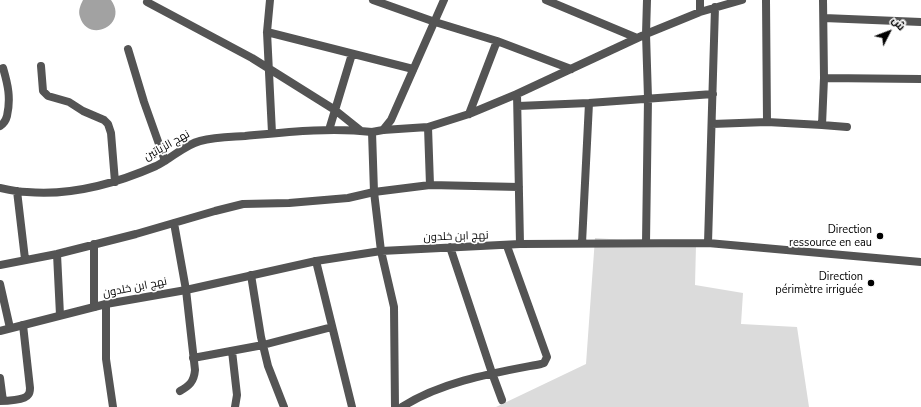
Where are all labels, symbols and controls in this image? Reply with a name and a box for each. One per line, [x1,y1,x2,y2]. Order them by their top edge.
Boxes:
north arrow [869,12,909,52]
text: ش [888,13,909,34]
street label: نهج الزياتين [142,128,192,164]
place label: Direction ressource en eau [789,223,872,249]
street label: نهج ابن خلدون [423,229,489,245]
marker: Direction ressource en eau [875,231,885,241]
place label: Direction périmètre irriguée [775,270,863,296]
street label: نهج ابن خلدون [102,275,168,301]
marker: Direction périmètre irriguée [866,278,876,288]

